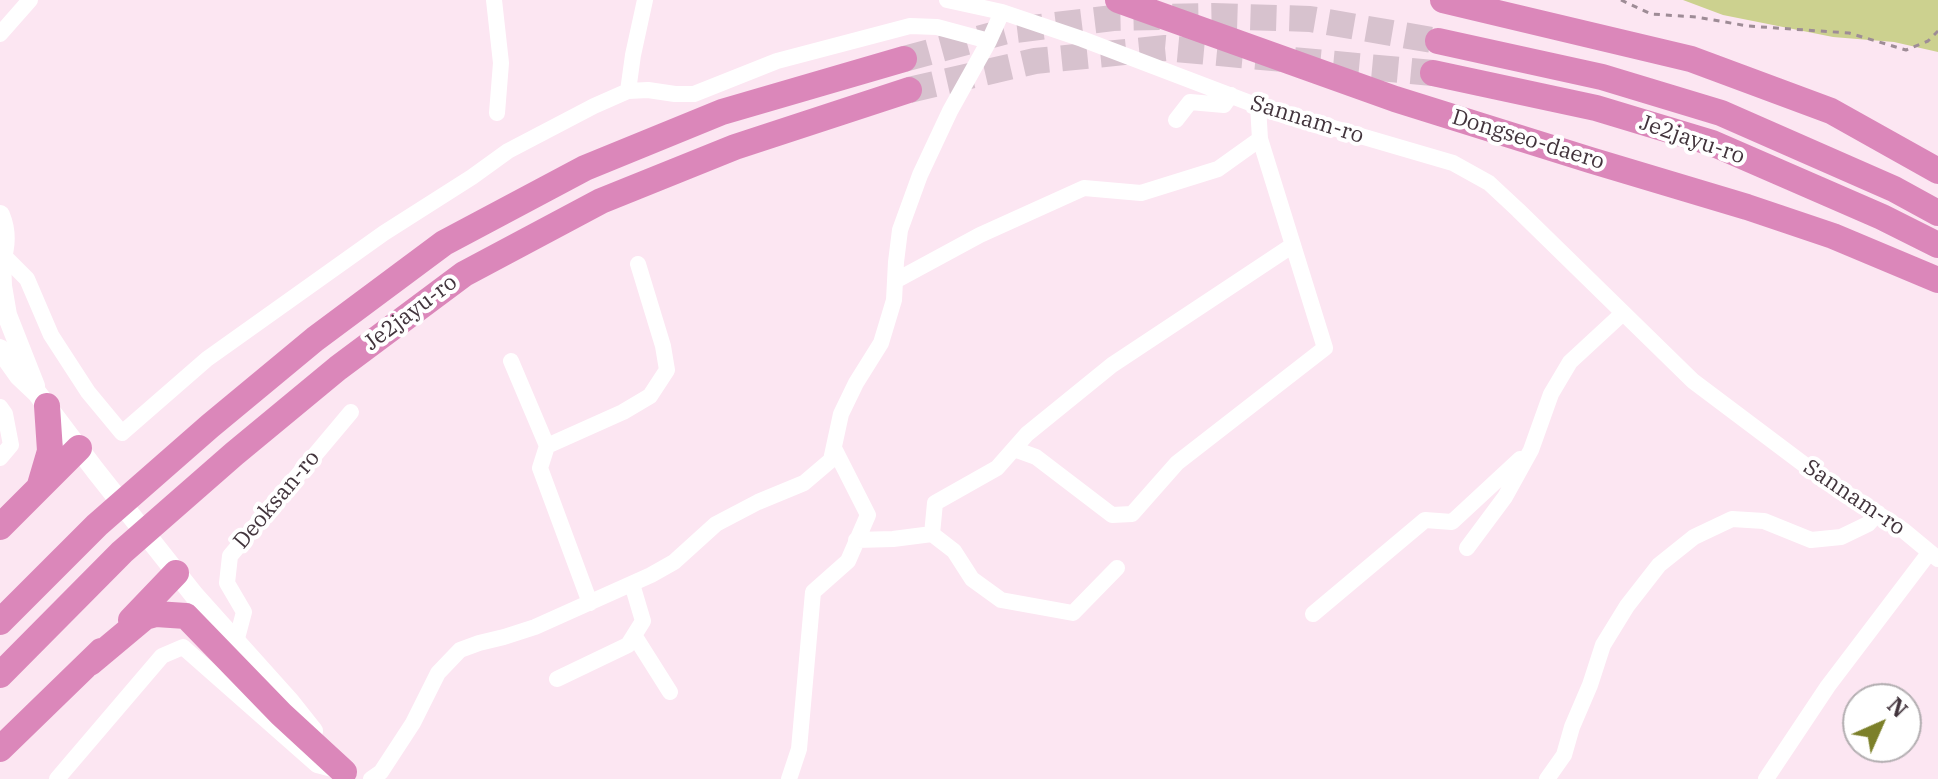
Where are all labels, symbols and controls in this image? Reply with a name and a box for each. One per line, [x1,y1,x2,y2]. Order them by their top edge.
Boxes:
street label: Sannam-ro [1247,90,1367,150]
street label: Dongseo-daero [1449,104,1607,176]
street label: Je2jayu-ro [1636,110,1748,170]
street label: Je2jayu-ro [359,270,463,356]
street label: Deoksan-ro [228,445,326,555]
street label: Sannam-ro [1798,454,1910,542]
north arrow [1842,683,1922,763]
text: N [1882,691,1914,723]

